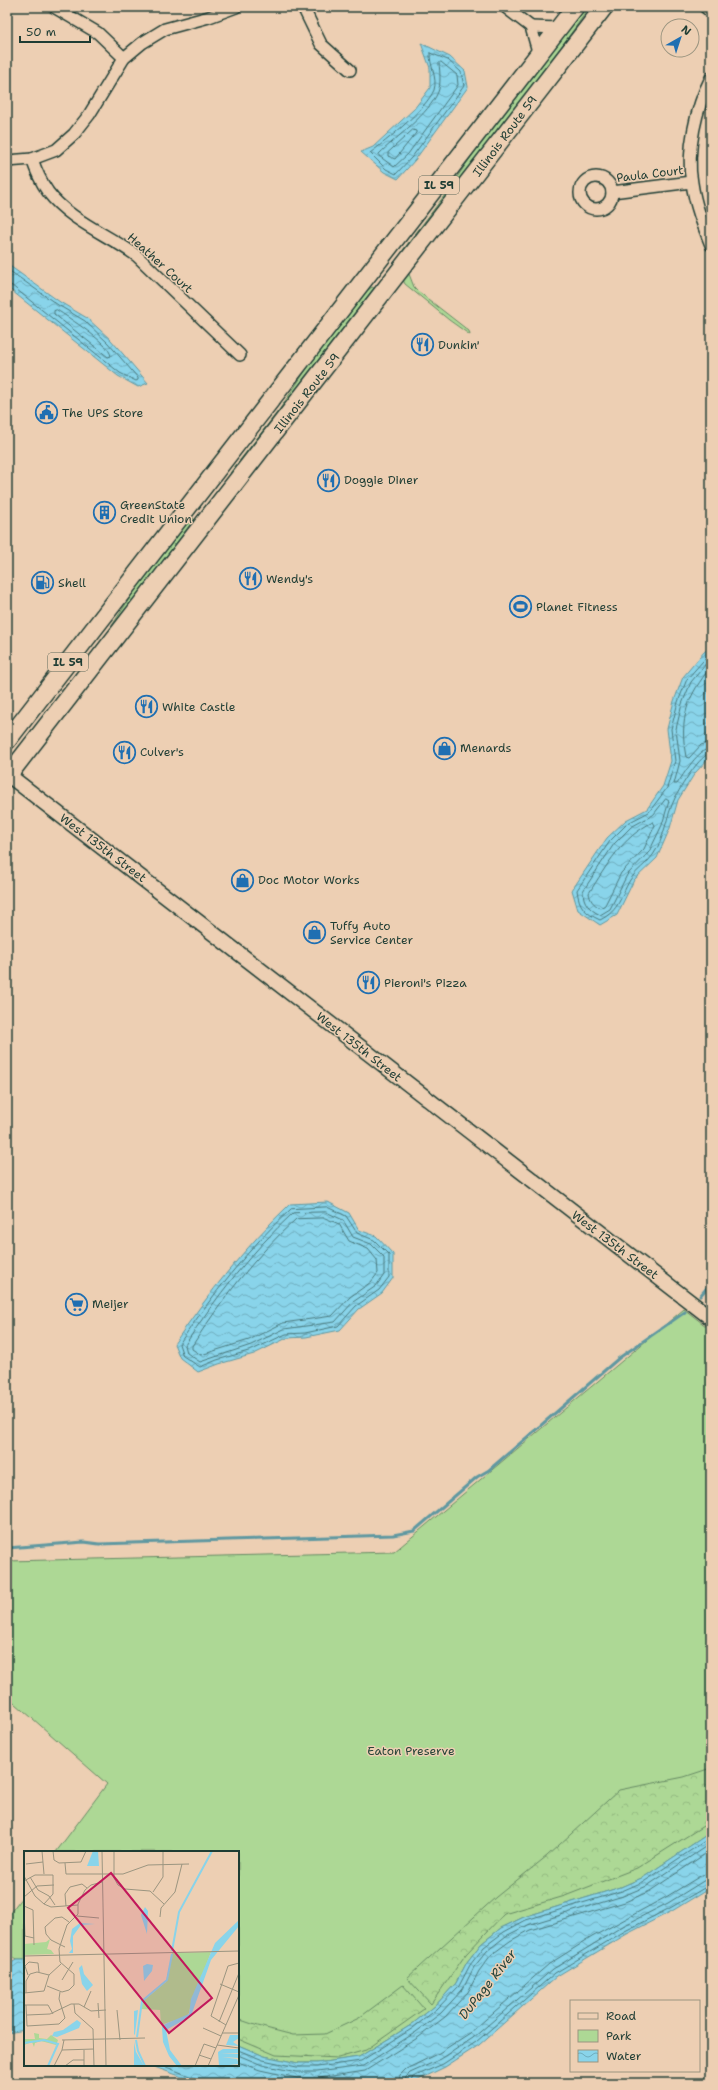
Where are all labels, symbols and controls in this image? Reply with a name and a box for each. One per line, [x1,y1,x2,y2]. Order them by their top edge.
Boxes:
scale bar [20,18,90,44]
north arrow [660,18,700,58]
text: N [678,22,694,39]
text: 50 m [26,24,56,40]
street label: Illinois Route 59 [469,92,541,180]
street label: Paula Court [615,162,685,186]
road number: IL 59 [419,176,459,194]
street label: Heather Court [124,229,196,297]
restaurant icon: Dunkin' [410,332,436,358]
place label: Dunkin' [438,337,480,353]
street label: Illinois Route 59 [271,350,343,436]
public building icon: The UPS Store [33,400,59,426]
place label: The UPS Store [62,405,144,421]
restaurant icon: Doggie Diner [315,467,341,493]
place label: Doggie Diner [344,472,419,488]
place label: GreenState Credit Union [120,497,192,527]
building icon: GreenState Credit Union [92,499,118,525]
restaurant icon: Wendy's [238,566,264,592]
fuel station icon: Shell [30,570,56,596]
place label: Wendy's [266,571,313,587]
place label: Shell [58,575,86,591]
sports icon: Planet Fitness [507,594,533,620]
place label: Planet Fitness [536,599,618,615]
road number: IL 59 [48,653,88,671]
restaurant icon: White Castle [134,694,160,720]
place label: White Castle [162,699,236,715]
shop icon: Menards [431,735,457,761]
restaurant icon: Culver's [112,739,138,765]
place label: Menards [460,740,511,756]
place label: Culver's [140,744,184,760]
street label: West 135th Street [56,810,150,886]
shop icon: Doc Motor Works [230,867,256,893]
place label: Doc Motor Works [258,872,360,888]
place label: Tuffy Auto Service Center [330,918,413,948]
shop icon: Tuffy Auto Service Center [302,920,328,946]
restaurant icon: Pieroni's Pizza [356,970,382,996]
place label: Pieroni's Pizza [384,975,467,991]
street label: West 135th Street [313,1009,405,1085]
street label: West 135th Street [568,1207,662,1283]
supermarket icon: Meijer [63,1291,89,1317]
place label: Meijer [92,1296,129,1312]
park label: Eaton Preserve [367,1743,455,1759]
inset map [24,1851,239,2066]
water label: DuPage River [455,1945,521,2023]
legend [570,2000,700,2072]
text: Road [606,2008,637,2024]
text: Park [606,2028,632,2044]
text: Water [606,2048,642,2064]

